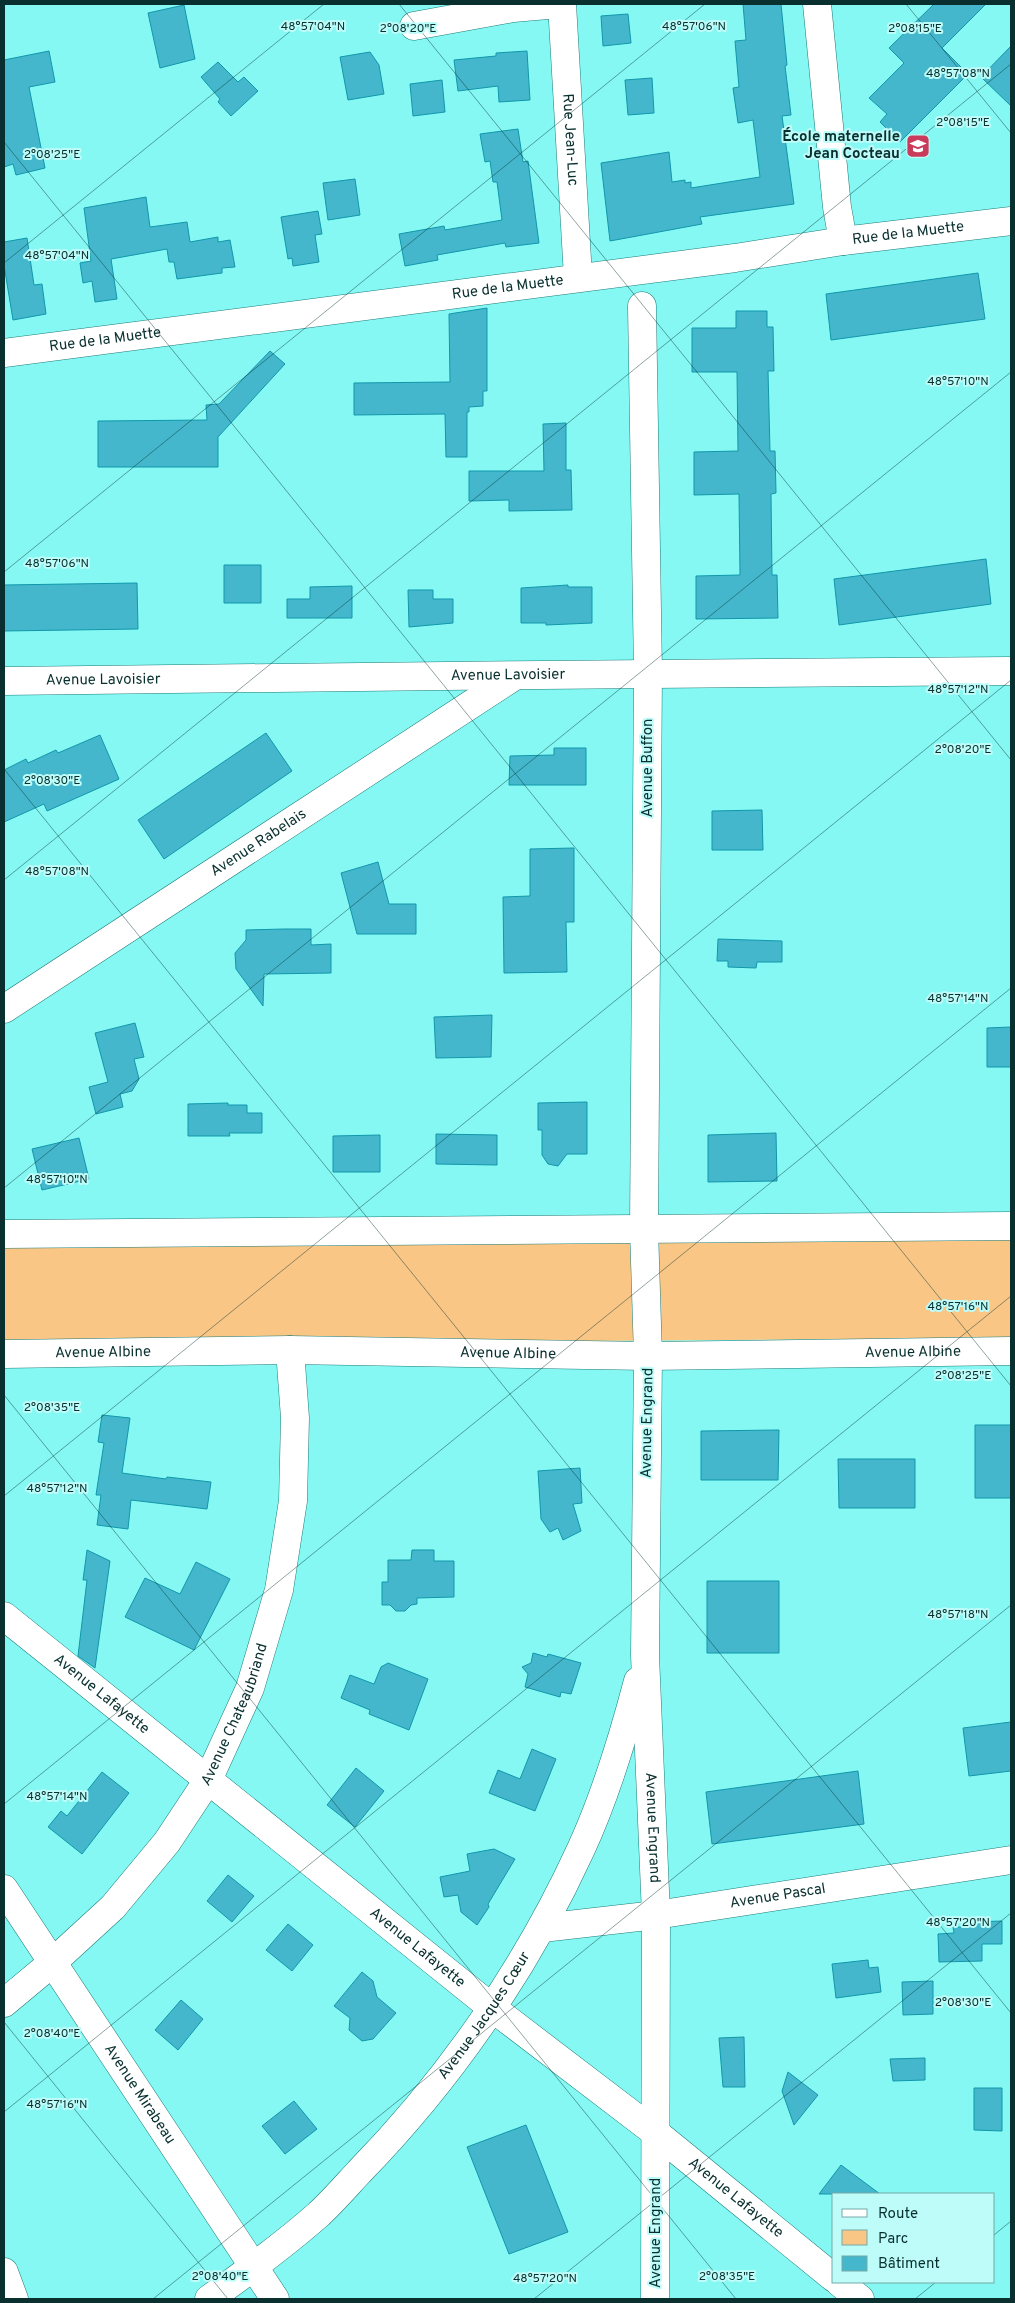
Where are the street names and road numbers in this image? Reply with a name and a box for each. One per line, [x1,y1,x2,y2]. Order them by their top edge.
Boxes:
street label: Rue Jean-Luc [558,93,582,187]
street label: Rue de la Muette [851,217,965,249]
street label: Rue de la Muette [451,271,565,304]
street label: Rue de la Muette [48,323,162,357]
street label: Avenue Lavoisier [451,665,566,685]
street label: Avenue Lavoisier [46,670,161,690]
street label: Avenue Buffon [639,719,658,817]
street label: Avenue Rabelais [207,805,310,881]
street label: Avenue Albine [55,1342,151,1363]
street label: Avenue Albine [865,1342,961,1363]
street label: Avenue Albine [460,1343,556,1364]
street label: Avenue Engrand [638,1368,658,1478]
street label: Avenue Chateaubriand [197,1641,272,1790]
street label: Avenue Lafayette [50,1650,153,1739]
street label: Avenue Engrand [640,1772,664,1883]
street label: Avenue Pascal [729,1879,827,1913]
street label: Avenue Lafayette [365,1904,469,1992]
street label: Avenue Jacques Cœur [434,1948,535,2083]
street label: Avenue Mirabeau [100,2041,180,2148]
street label: Avenue Lafayette [684,2153,787,2242]
street label: Avenue Engrand [647,2178,666,2288]

